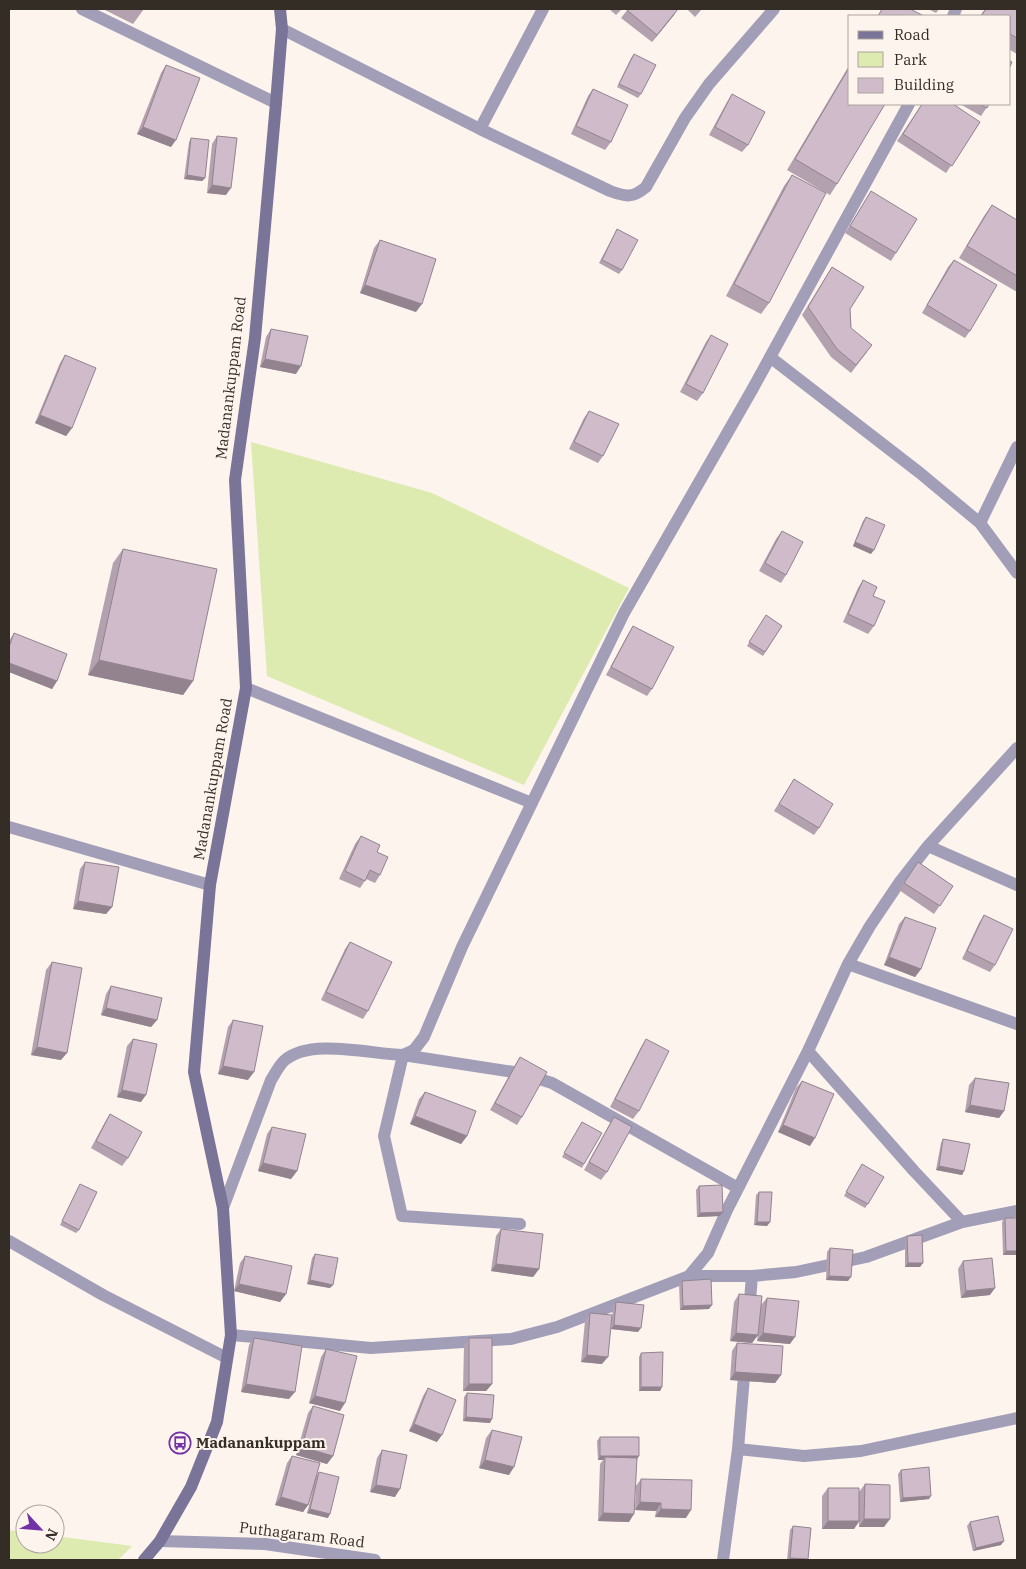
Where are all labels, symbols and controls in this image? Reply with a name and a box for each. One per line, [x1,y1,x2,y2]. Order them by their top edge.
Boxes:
legend [848,15,1011,105]
text: Road [894,25,930,44]
text: Park [894,50,927,69]
text: Building [894,75,954,94]
street label: Madanankuppam Road [211,295,250,461]
street label: Madanankuppam Road [189,696,236,861]
bus stop icon: Madanankuppam [168,1431,192,1455]
place label: Madanankuppam [196,1433,326,1452]
north arrow [15,1504,65,1554]
street label: Puthagaram Road [238,1517,366,1552]
text: N [41,1526,62,1544]

